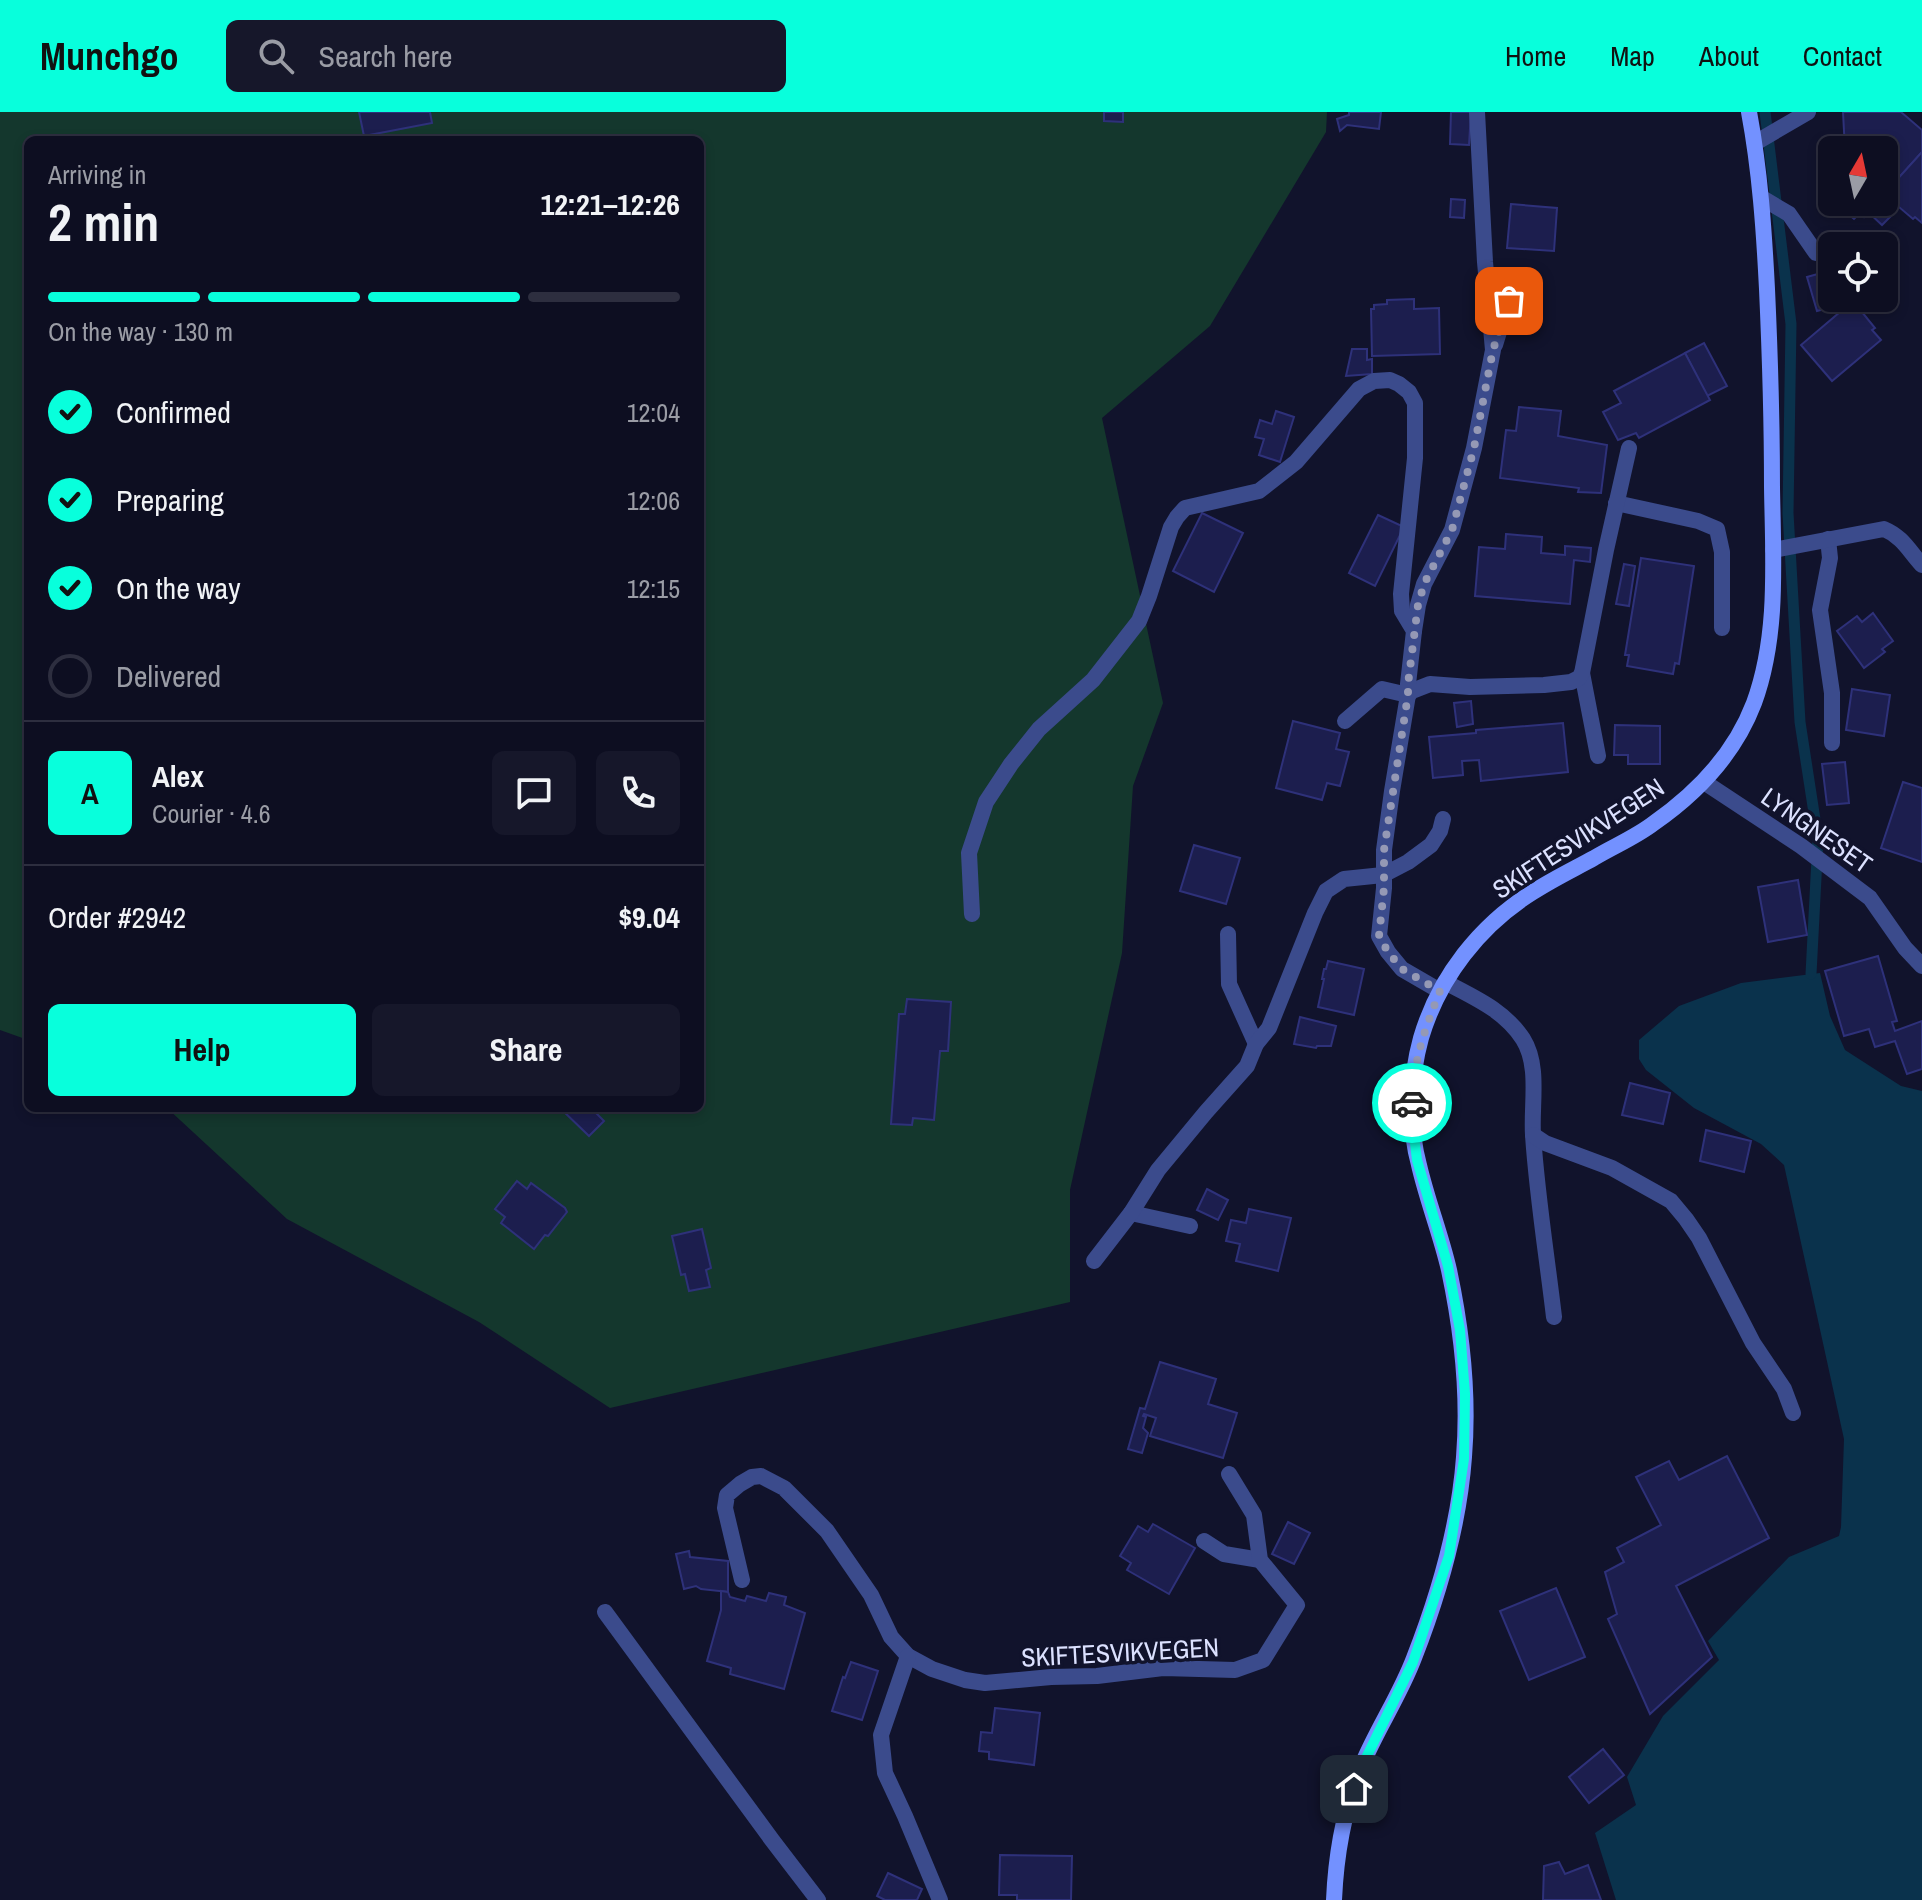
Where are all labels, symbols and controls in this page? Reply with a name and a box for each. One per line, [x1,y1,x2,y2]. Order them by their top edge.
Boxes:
search box [226,20,786,92]
text: Munchgo [40,31,178,82]
icon: search [254,34,298,78]
text: Search here [318,36,453,76]
text: Home [1505,37,1566,75]
text: Map [1610,37,1655,75]
text: About [1699,37,1759,75]
text: Contact [1803,37,1882,75]
north arrow [1818,136,1898,216]
map controls [1818,136,1898,312]
text: Arriving in [48,157,146,192]
text: 12:21–12:26 [541,184,680,224]
text: 2 min [48,187,159,257]
button: locate [1818,232,1898,312]
pin [1475,267,1543,335]
icon: bag [1487,279,1531,323]
text: On the way · 130 m [48,314,233,349]
icon: check [48,390,92,434]
text: Confirmed [116,392,231,432]
text: 12:04 [627,395,680,430]
icon: check [48,478,92,522]
text: Preparing [116,480,224,520]
text: 12:06 [627,483,680,518]
icon: check [48,566,92,610]
text: On the way [116,568,240,608]
text: 12:15 [627,571,680,606]
text: Delivered [116,656,221,696]
button: chat [492,751,576,835]
button: phone [596,751,680,835]
text: Alex [152,756,204,796]
street label: SKIFTESVIKVEGEN [1485,769,1671,907]
text: A [81,773,99,813]
street label: LYNGNESET [1755,779,1879,881]
text: Courier · 4.6 [152,796,271,831]
text: Order #2942 [48,897,186,937]
text: $9.04 [618,897,680,937]
button: Help [48,1004,356,1096]
button: Share [372,1004,680,1096]
courier [1372,1063,1452,1143]
icon: car [1390,1081,1434,1125]
street label: SKIFTESVIKVEGEN [1020,1629,1220,1675]
pin [1320,1755,1388,1823]
icon: home [1332,1767,1376,1811]

